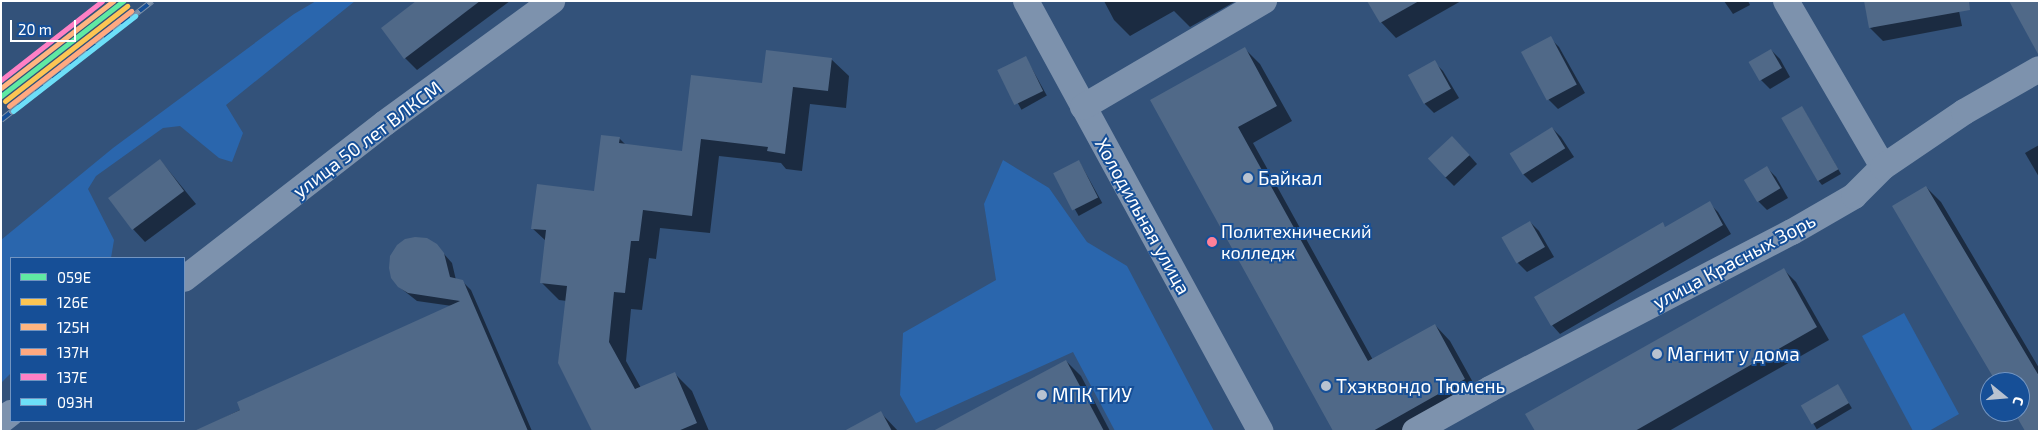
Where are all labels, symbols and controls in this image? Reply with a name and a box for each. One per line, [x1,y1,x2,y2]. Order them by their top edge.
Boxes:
scale bar [12,10,79,42]
text: 20 m [18,20,52,38]
street label: улица 50 лет ВЛКСМ [288,76,446,202]
street label: Холодильная улица [1091,134,1195,298]
place label: Байкал [1258,167,1322,189]
marker: Байкал [1242,172,1254,184]
street label: улица Красных Зорь [1649,208,1819,314]
place label: Политехнический колледж [1221,221,1372,264]
marker: Политехнический колледж [1207,237,1217,247]
legend [10,257,185,422]
text: 059Е [57,268,91,286]
text: 126Е [57,293,88,311]
text: 125Н [57,318,89,336]
text: 137Н [57,343,89,361]
place label: Магнит у дома [1667,343,1800,365]
marker: Магнит у дома [1651,348,1663,360]
text: 137Е [57,368,87,386]
north arrow [1980,372,2030,422]
place label: Тхэквондо Тюмень [1336,375,1505,397]
marker: Тхэквондо Тюмень [1320,380,1332,392]
place label: МПК ТИУ [1052,384,1132,406]
marker: МПК ТИУ [1036,389,1048,401]
text: 093Н [57,393,93,411]
text: С [2010,395,2028,408]

